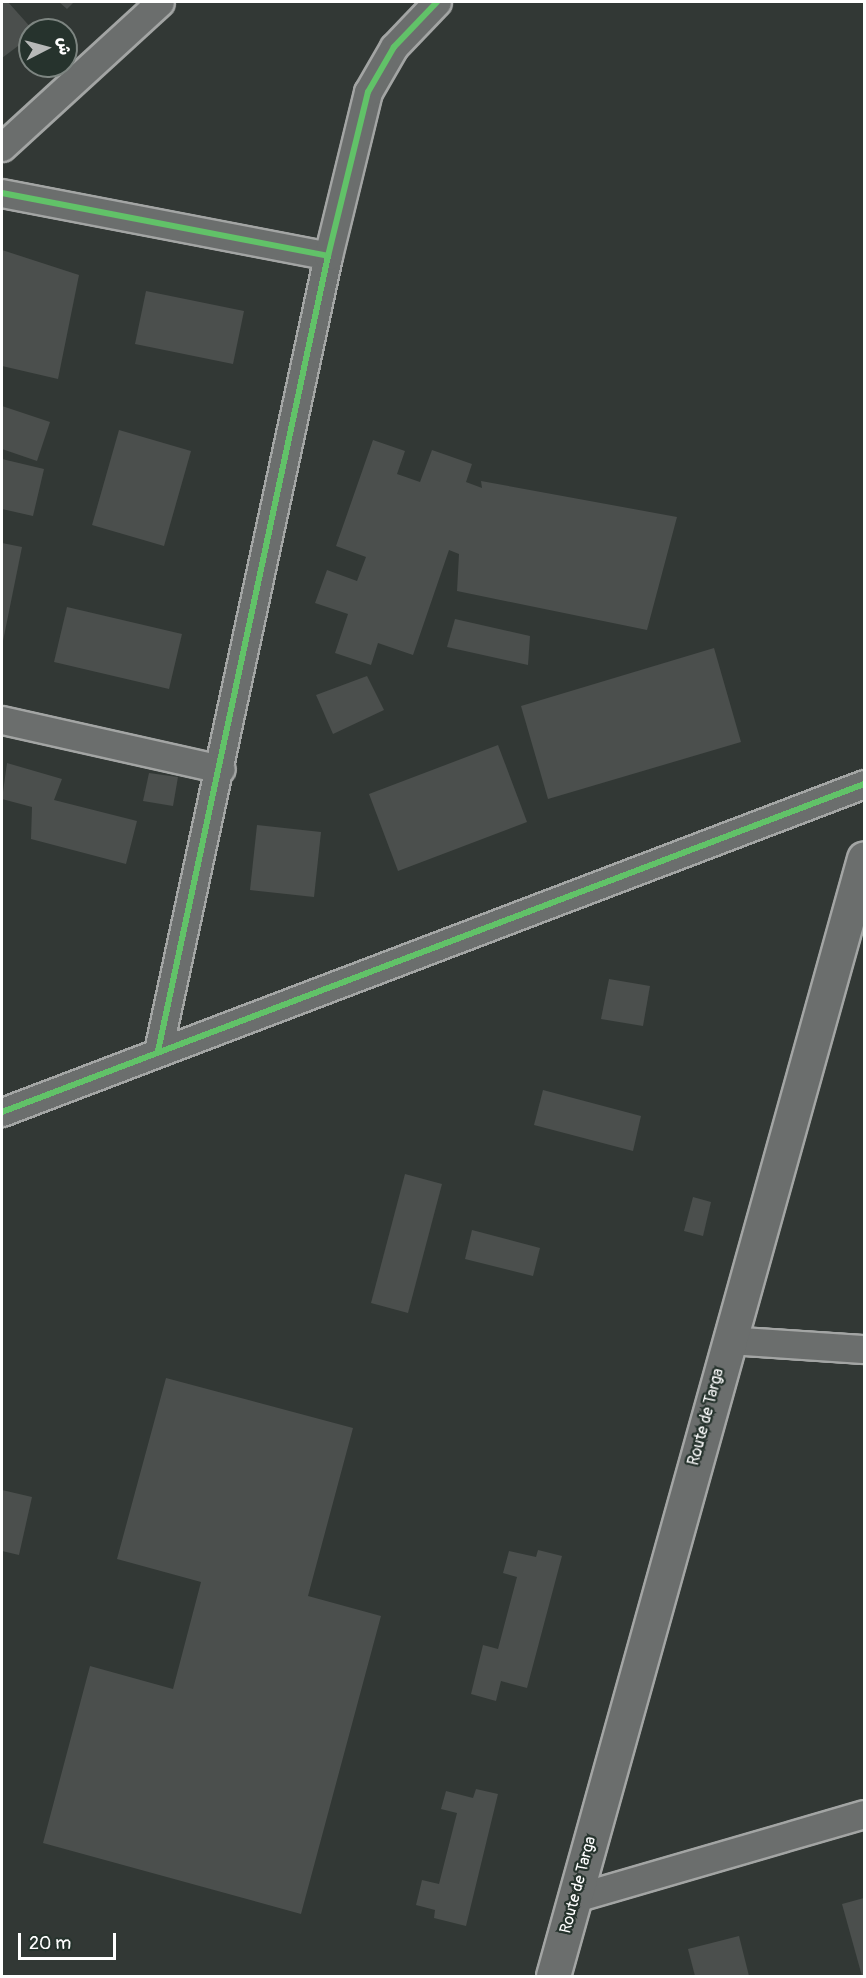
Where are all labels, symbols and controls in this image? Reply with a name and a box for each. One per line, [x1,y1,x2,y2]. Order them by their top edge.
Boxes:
north arrow [18,18,78,78]
text: ش [53,37,75,56]
street label: Route de Targa [684,1366,728,1468]
street label: Route de Targa [556,1834,600,1936]
scale bar [21,1921,118,1959]
text: 20 m [29,1932,71,1955]

